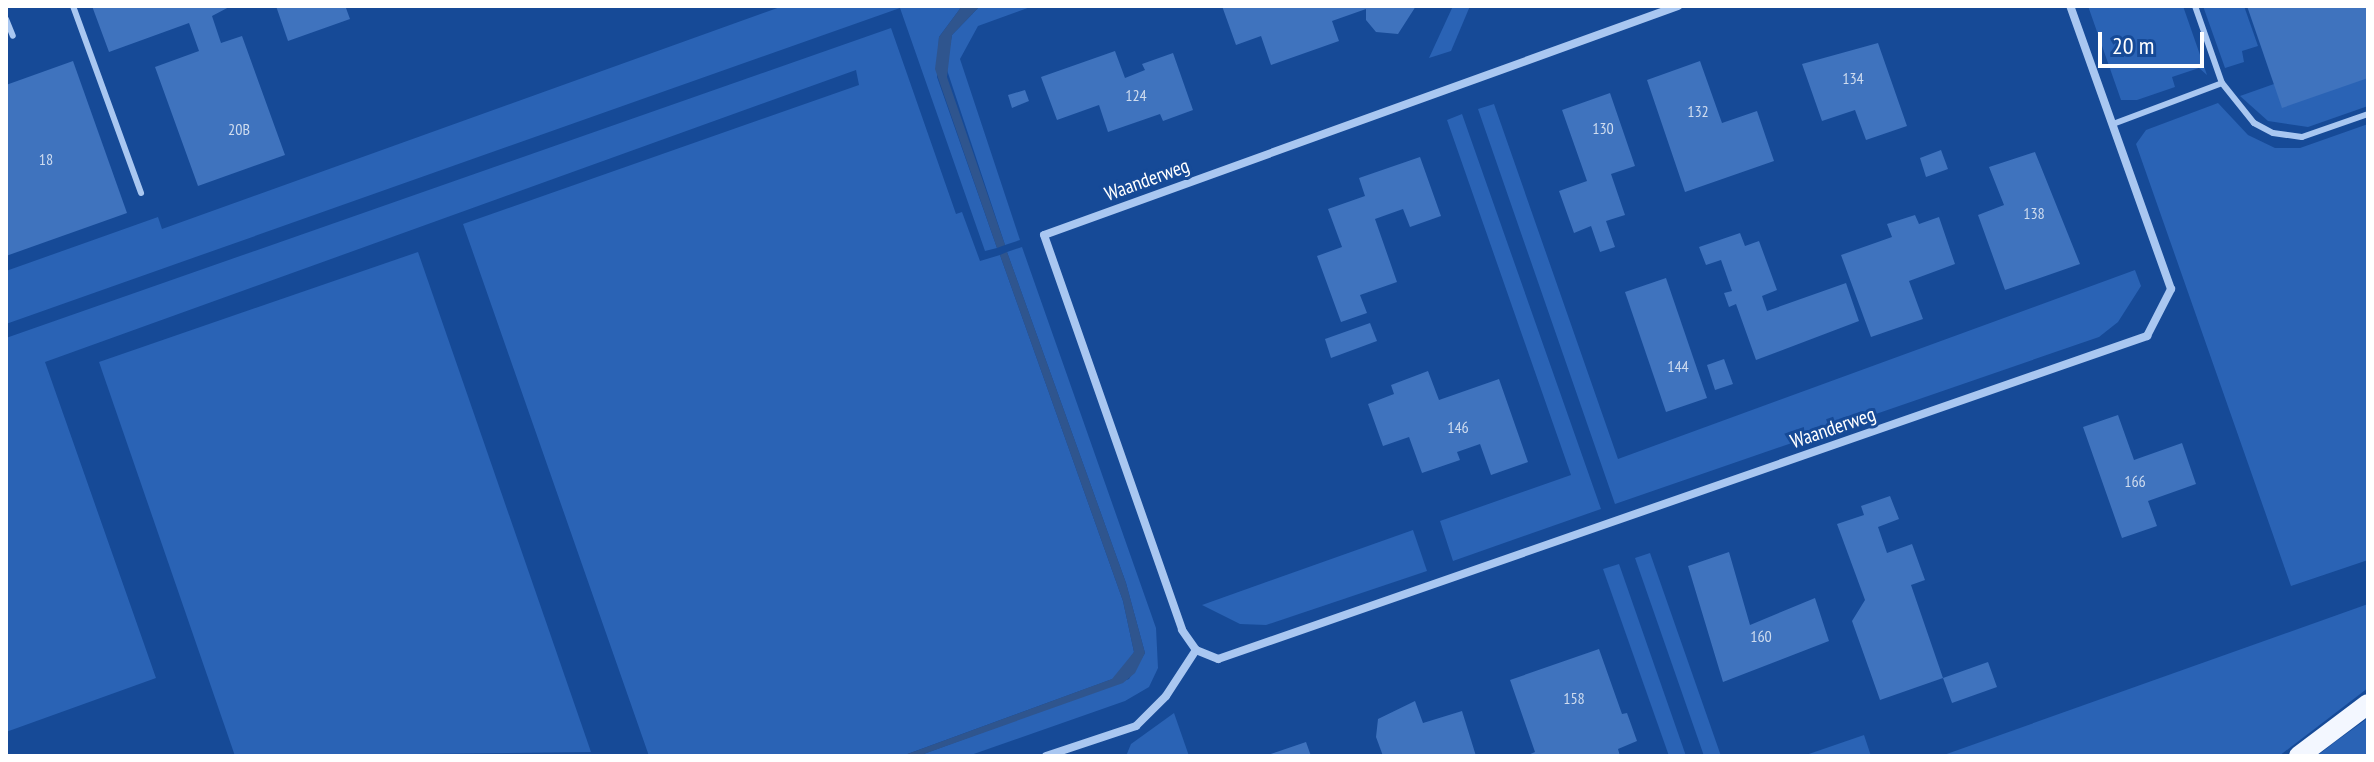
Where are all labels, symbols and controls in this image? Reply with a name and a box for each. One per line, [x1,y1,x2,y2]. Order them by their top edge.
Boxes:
scale bar [2102,16,2208,66]
text: 20 m [2112,30,2154,61]
house number: 134 [1842,68,1864,88]
house number: 124 [1125,85,1147,105]
house number: 132 [1687,101,1709,121]
house number: 130 [1592,118,1614,138]
house number: 20B [228,119,250,139]
house number: 18 [39,149,53,169]
street label: Waanderweg [1101,154,1193,206]
house number: 138 [2023,203,2045,223]
house number: 144 [1667,356,1689,376]
street label: Waanderweg [1787,402,1879,454]
house number: 146 [1447,417,1469,437]
house number: 166 [2124,471,2146,491]
house number: 160 [1750,626,1772,646]
house number: 158 [1563,688,1585,708]

